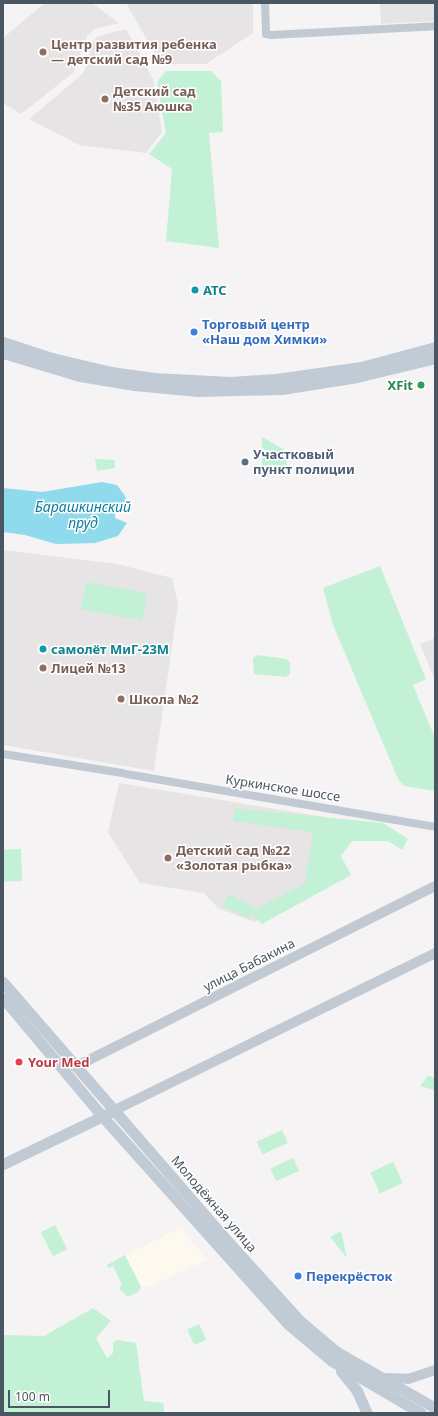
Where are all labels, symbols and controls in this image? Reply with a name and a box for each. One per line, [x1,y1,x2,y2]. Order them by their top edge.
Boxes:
place label: Центр развития ребенка — детский сад №9 [51,37,217,68]
marker: Центр развития ребенка — детский сад №9 [38,47,48,57]
place label: Детский сад №35 Аюшка [113,84,196,115]
marker: Детский сад №35 Аюшка [100,94,110,104]
place label: АТС [203,282,227,298]
marker: АТС [190,285,200,295]
place label: Торговый центр «Наш дом Химки» [202,317,327,348]
marker: Торговый центр «Наш дом Химки» [189,327,199,337]
place label: XFit [388,377,413,393]
marker: XFit [416,380,426,390]
place label: Участковый пункт полиции [253,447,355,478]
marker: Участковый пункт полиции [240,457,250,467]
water label: Барашкинский пруд [35,499,131,532]
place label: самолёт МиГ-23М [51,641,169,657]
marker: самолёт МиГ-23М [38,644,48,654]
place label: Лицей №13 [51,660,126,676]
marker: Лицей №13 [38,663,48,673]
place label: Школа №2 [129,691,199,707]
marker: Школа №2 [116,694,126,704]
street label: Куркинское шоссе [225,771,341,805]
place label: Детский сад №22 «Золотая рыбка» [176,843,292,874]
marker: Детский сад №22 «Золотая рыбка» [163,853,173,863]
street label: улица Бабакина [201,935,297,995]
place label: Your Med [28,1054,89,1070]
marker: Your Med [13,1056,25,1068]
street label: Молодёжная улица [168,1153,260,1255]
place label: Перекрёсток [306,1268,393,1284]
marker: Перекрёсток [293,1271,303,1281]
scale bar [10,1382,112,1408]
text: 100 m [15,1388,50,1405]

